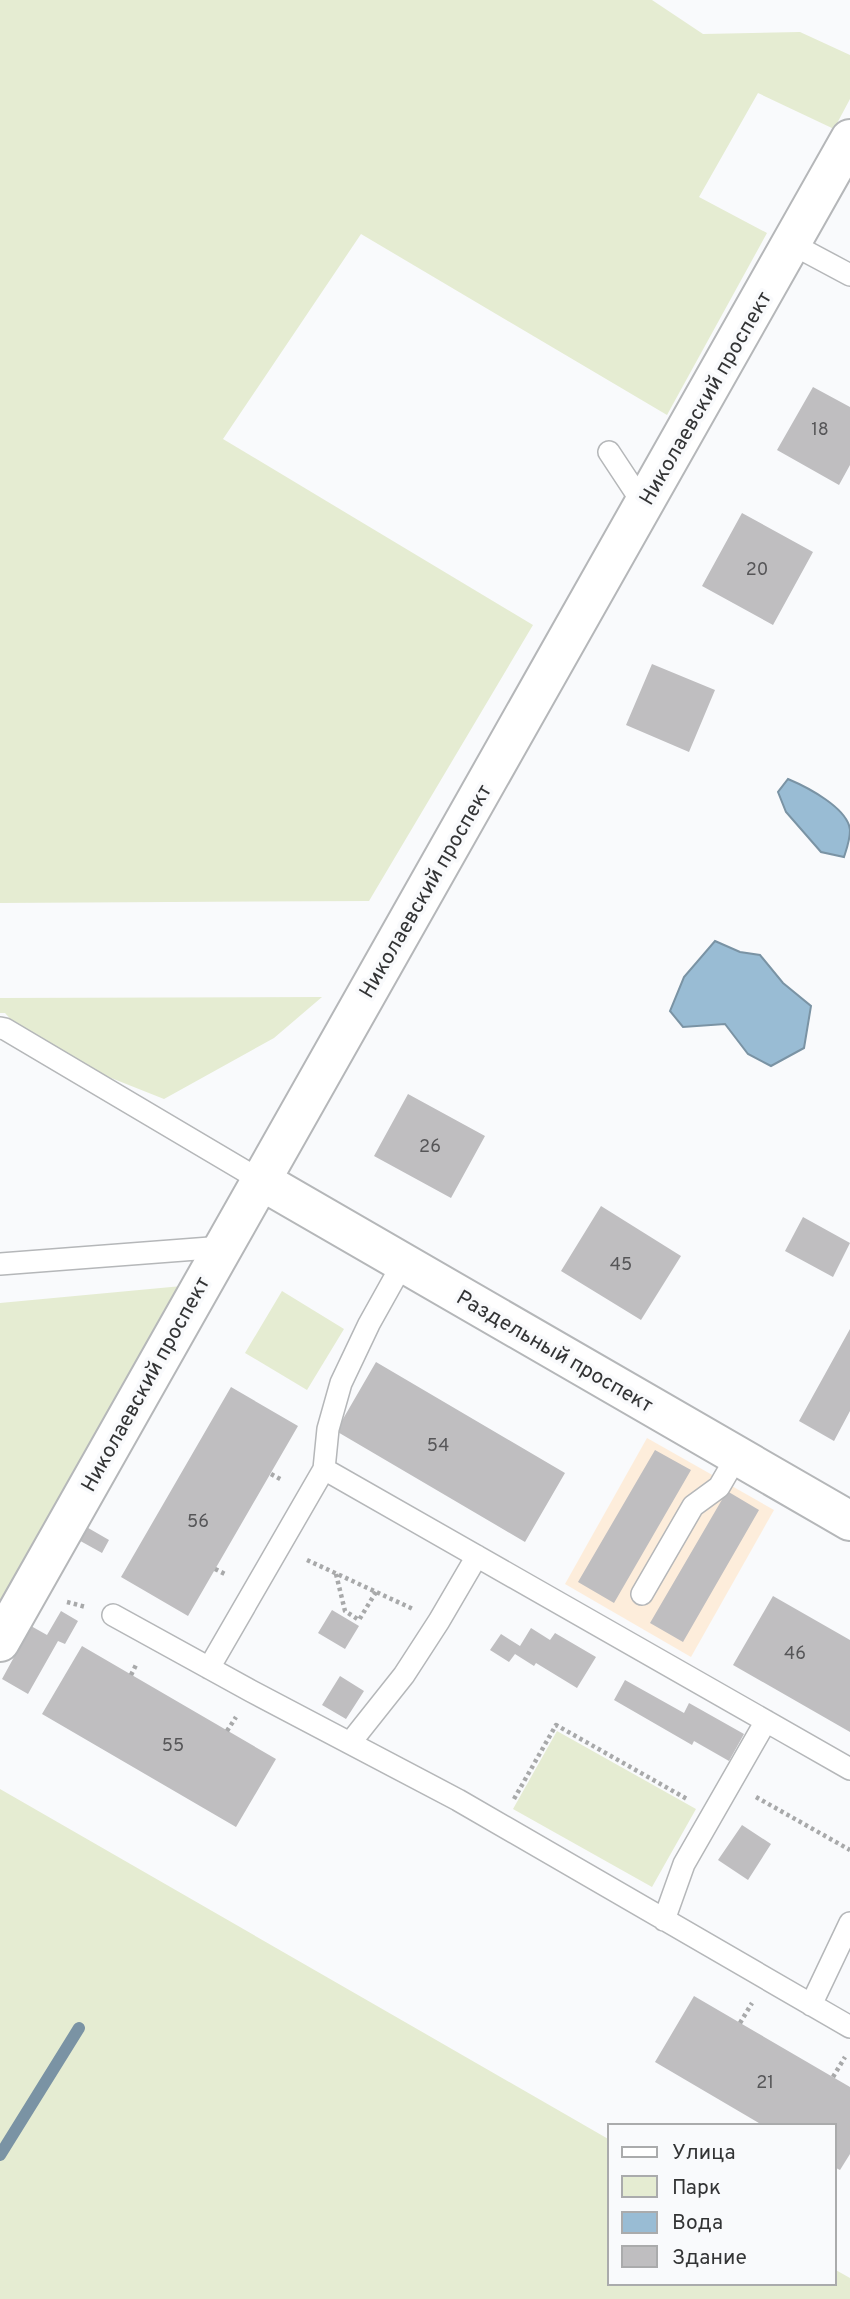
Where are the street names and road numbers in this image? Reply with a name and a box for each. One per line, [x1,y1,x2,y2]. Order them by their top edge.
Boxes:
street label: Николаевский проспект [634,287,779,510]
street label: Николаевский проспект [354,780,499,1003]
street label: Николаевский проспект [76,1272,217,1497]
street label: Раздельный проспект [451,1285,658,1420]

